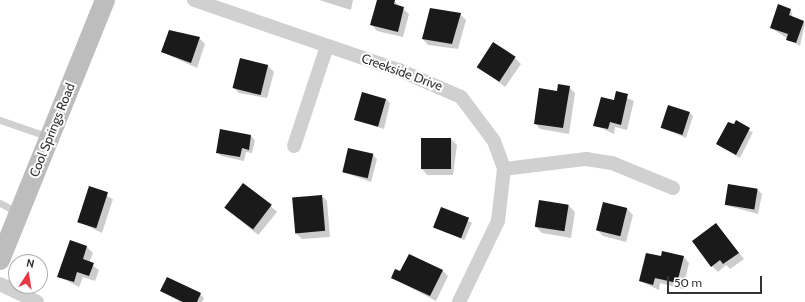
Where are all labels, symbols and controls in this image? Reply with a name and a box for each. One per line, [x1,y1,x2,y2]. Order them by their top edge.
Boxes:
street label: Creekside Drive [359,50,445,94]
street label: Cool Springs Road [26,81,78,179]
north arrow [8,254,48,294]
text: N [25,256,36,271]
scale bar [669,268,764,294]
text: 50 m [674,275,702,290]

